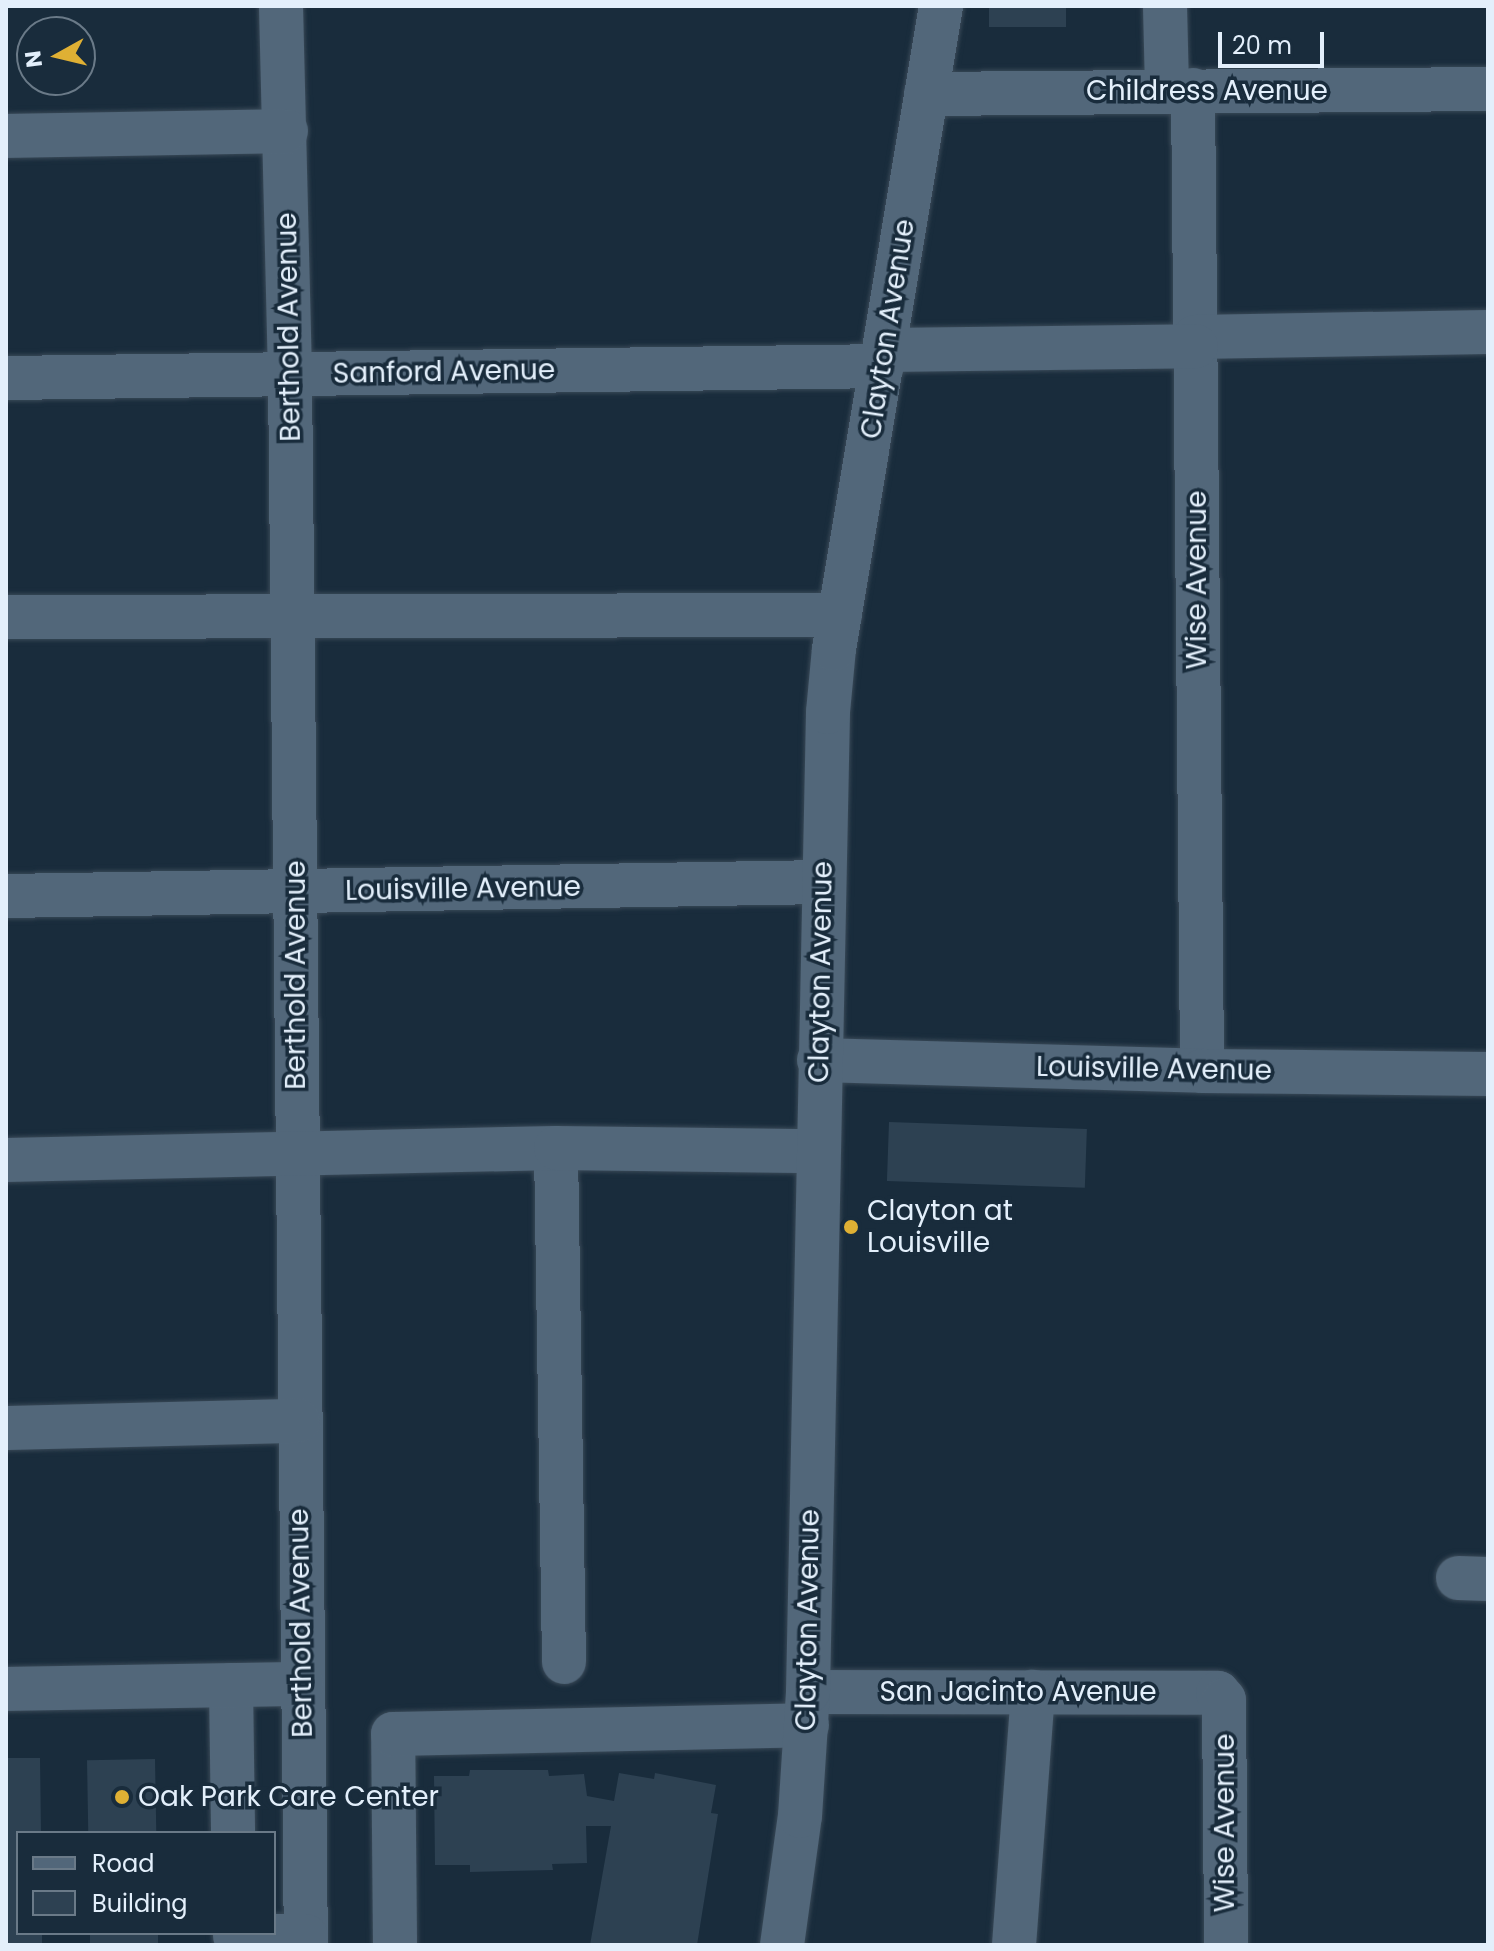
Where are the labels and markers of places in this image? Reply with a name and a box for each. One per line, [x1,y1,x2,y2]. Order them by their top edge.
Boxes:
place label: Clayton at Louisville [867,1194,1013,1260]
marker: Clayton at Louisville [842,1218,860,1236]
place label: Oak Park Care Center [138,1780,439,1814]
marker: Oak Park Care Center [113,1788,131,1806]

